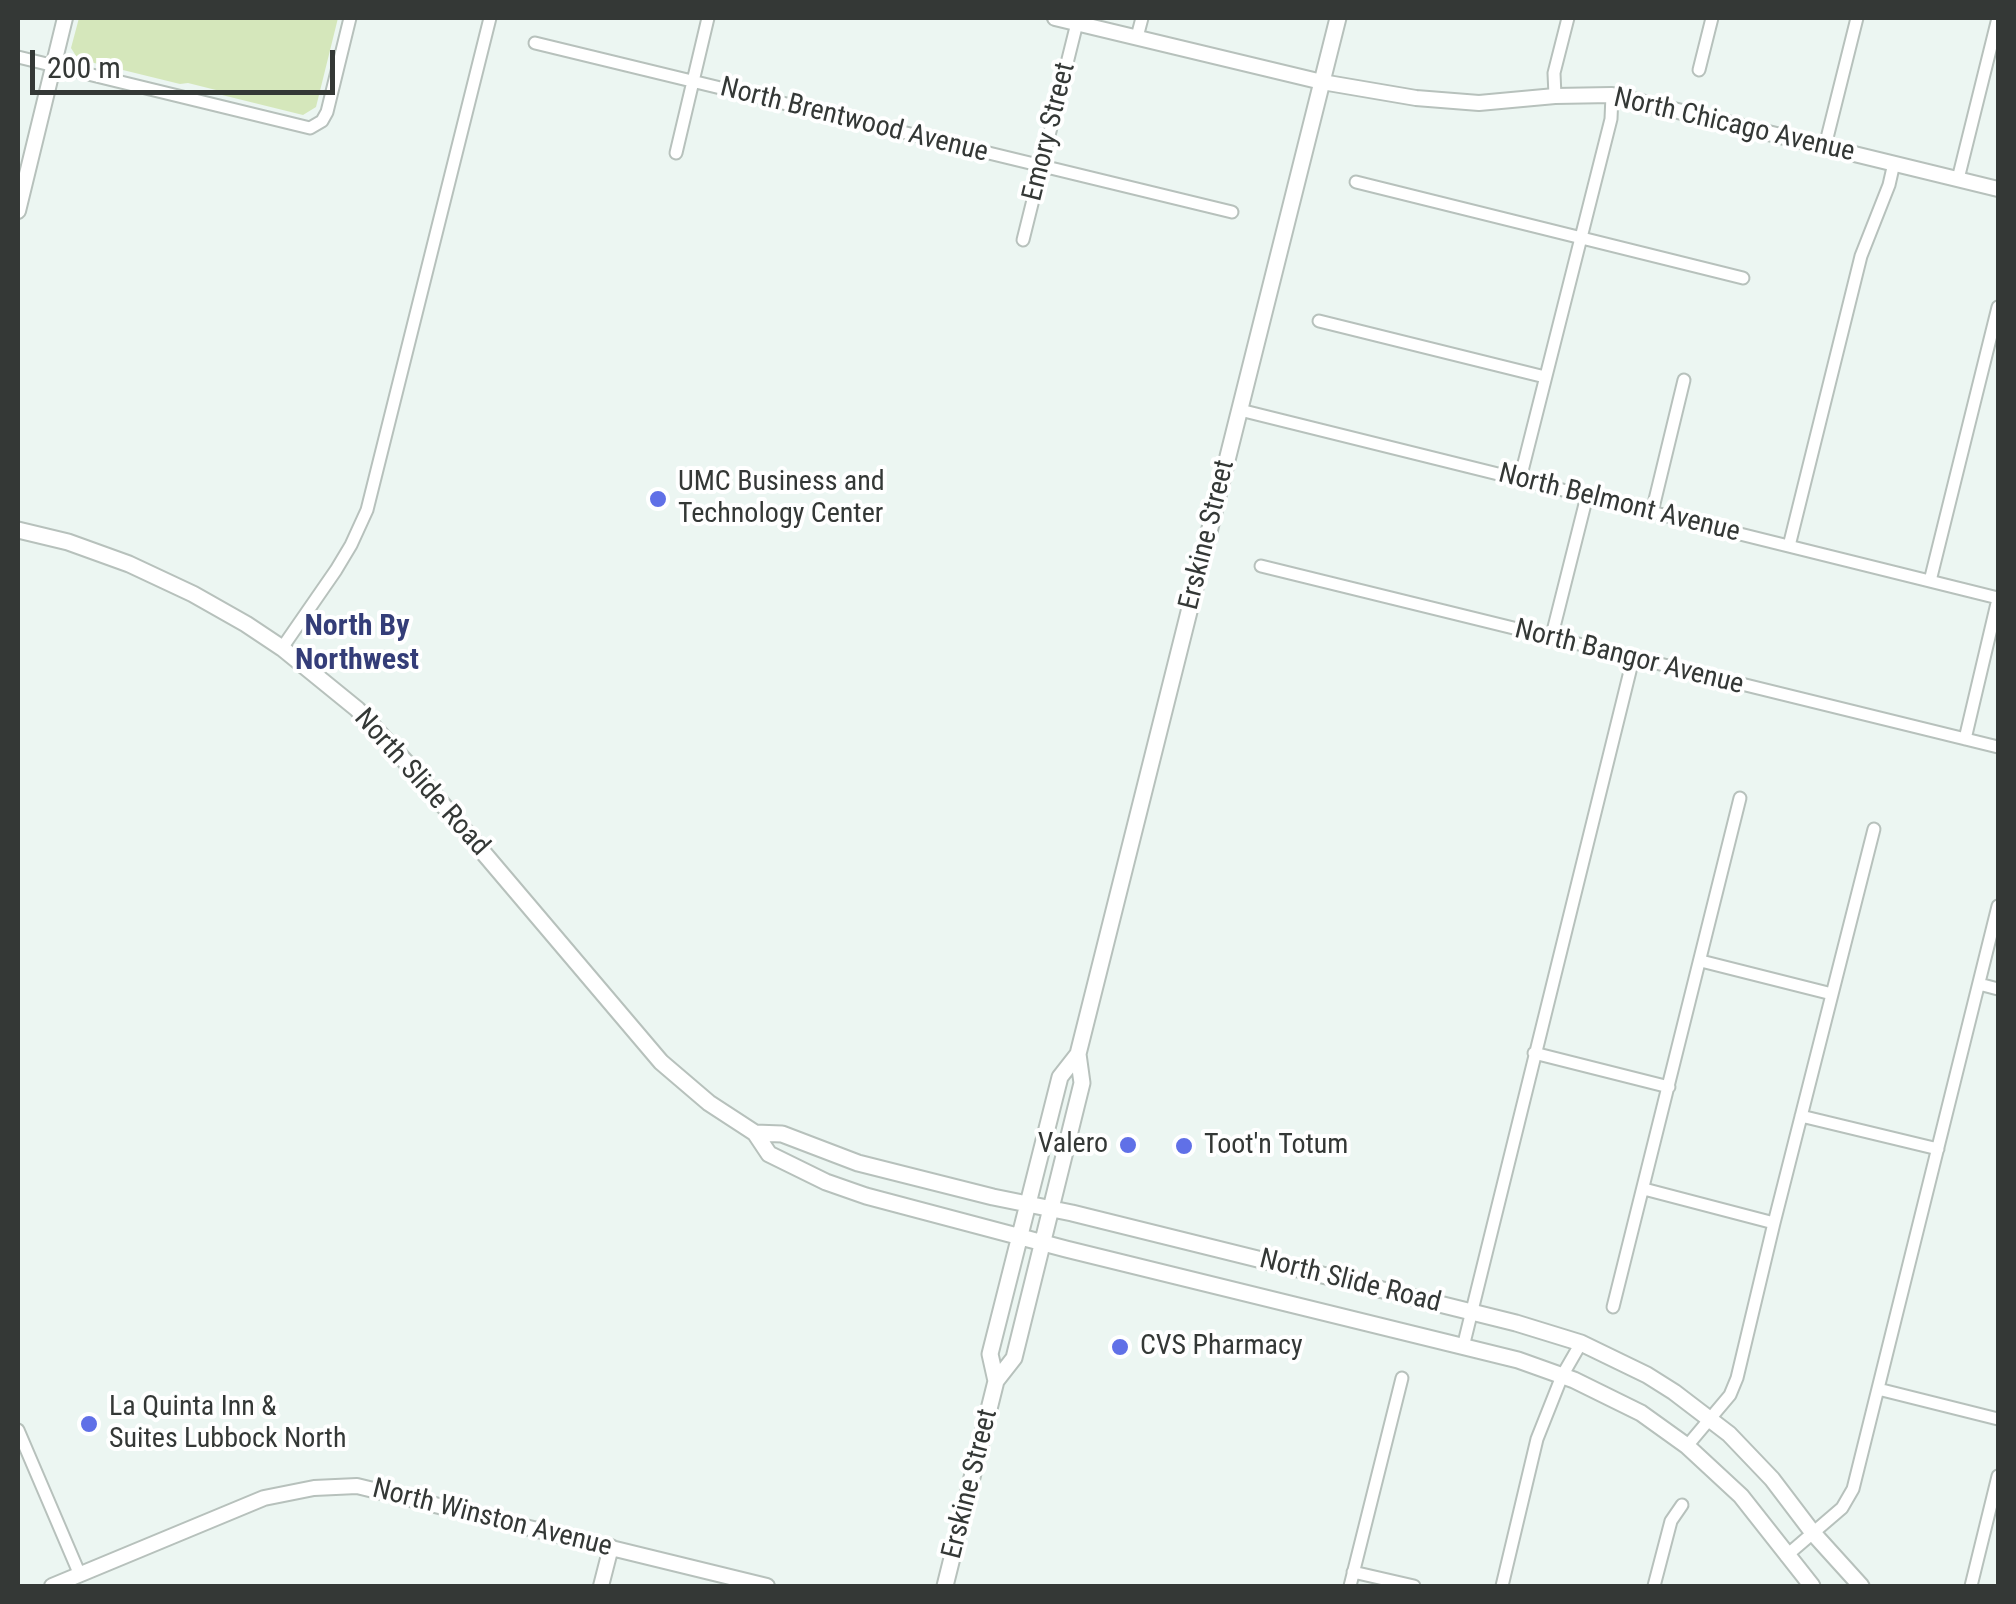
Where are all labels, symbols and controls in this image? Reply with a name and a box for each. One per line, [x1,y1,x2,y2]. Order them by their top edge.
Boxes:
scale bar [35,30,340,92]
text: 200 m [47,50,121,85]
street label: Emory Street [1017,59,1083,205]
street label: North Brentwood Avenue [717,71,991,171]
street label: North Chicago Avenue [1610,82,1858,170]
street label: Erskine Street [1173,457,1243,613]
street label: North Belmont Avenue [1495,458,1743,550]
place label: UMC Business and Technology Center [678,466,885,532]
marker: UMC Business and Technology Center [647,488,669,510]
district label: North By Northwest [295,609,419,680]
street label: North Bangor Avenue [1511,613,1747,703]
street label: North Slide Road [346,703,496,863]
place label: Valero [1038,1128,1108,1162]
place label: Toot'n Totum [1204,1129,1348,1163]
marker: Valero [1117,1134,1139,1156]
marker: Toot'n Totum [1173,1135,1195,1157]
street label: North Slide Road [1256,1243,1444,1321]
place label: CVS Pharmacy [1140,1330,1303,1364]
marker: CVS Pharmacy [1109,1336,1131,1358]
place label: La Quinta Inn & Suites Lubbock North [109,1391,346,1457]
street label: Erskine Street [936,1406,1006,1562]
marker: La Quinta Inn & Suites Lubbock North [78,1413,100,1435]
street label: North Winston Avenue [369,1473,615,1565]

